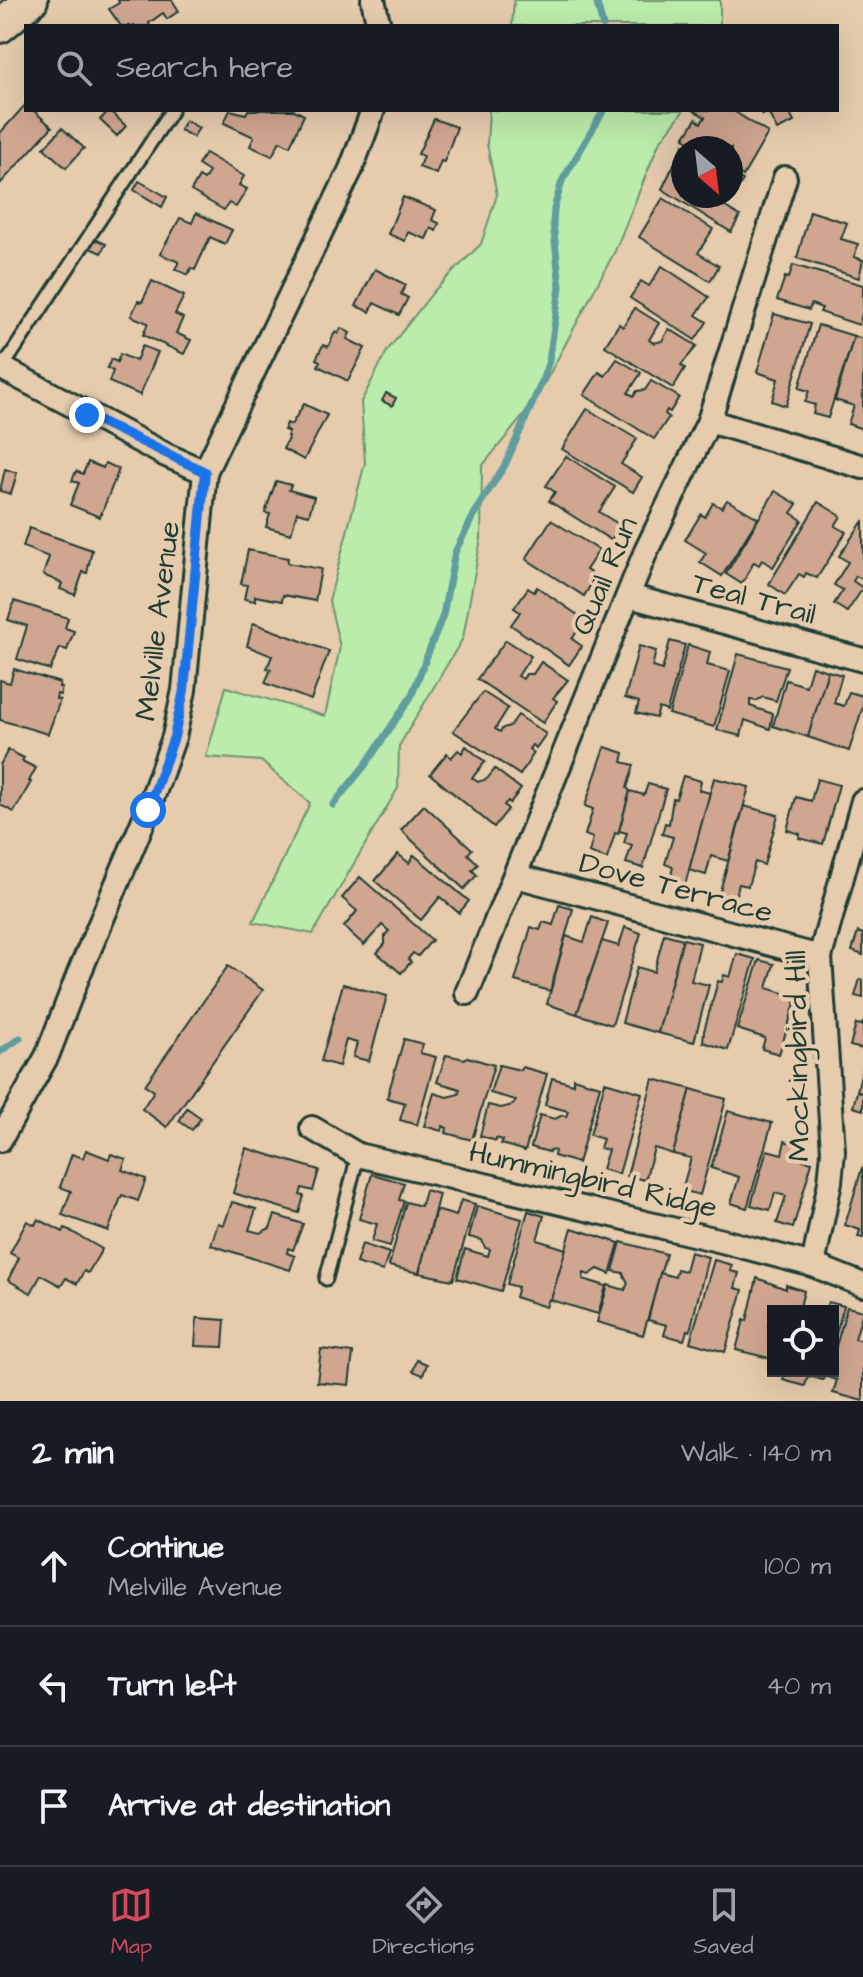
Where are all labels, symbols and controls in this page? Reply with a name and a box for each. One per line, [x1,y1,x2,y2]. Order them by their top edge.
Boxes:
search box [24,24,839,112]
icon: search [52,46,96,90]
text: Search here [116,47,293,89]
north arrow [671,136,743,208]
route end [69,397,105,433]
street label: Quail Run [561,510,649,642]
street label: Melville Avenue [125,519,191,723]
street label: Teal Trail [687,562,821,636]
route start [130,792,166,828]
street label: Dove Terrace [575,842,777,934]
street label: Mockingbird Hill [775,950,822,1162]
street label: Hummingbird Ridge [465,1131,721,1230]
map controls [767,1305,839,1377]
button: locate [767,1305,839,1377]
text: 2 min [32,1429,114,1477]
text: Walk · 140 m [681,1435,831,1471]
text: Continue [108,1527,224,1569]
icon: ahead [32,1544,76,1588]
text: 100 m [764,1548,831,1584]
text: Melville Avenue [108,1569,282,1605]
icon: left [32,1664,76,1708]
text: Turn left [108,1665,236,1707]
text: 40 m [766,1668,831,1704]
icon: arrive [32,1784,76,1828]
text: Arrive at destination [108,1785,390,1827]
tab: Map [109,1883,153,1962]
tab: Directions [372,1883,475,1962]
tab: Saved [694,1883,754,1962]

